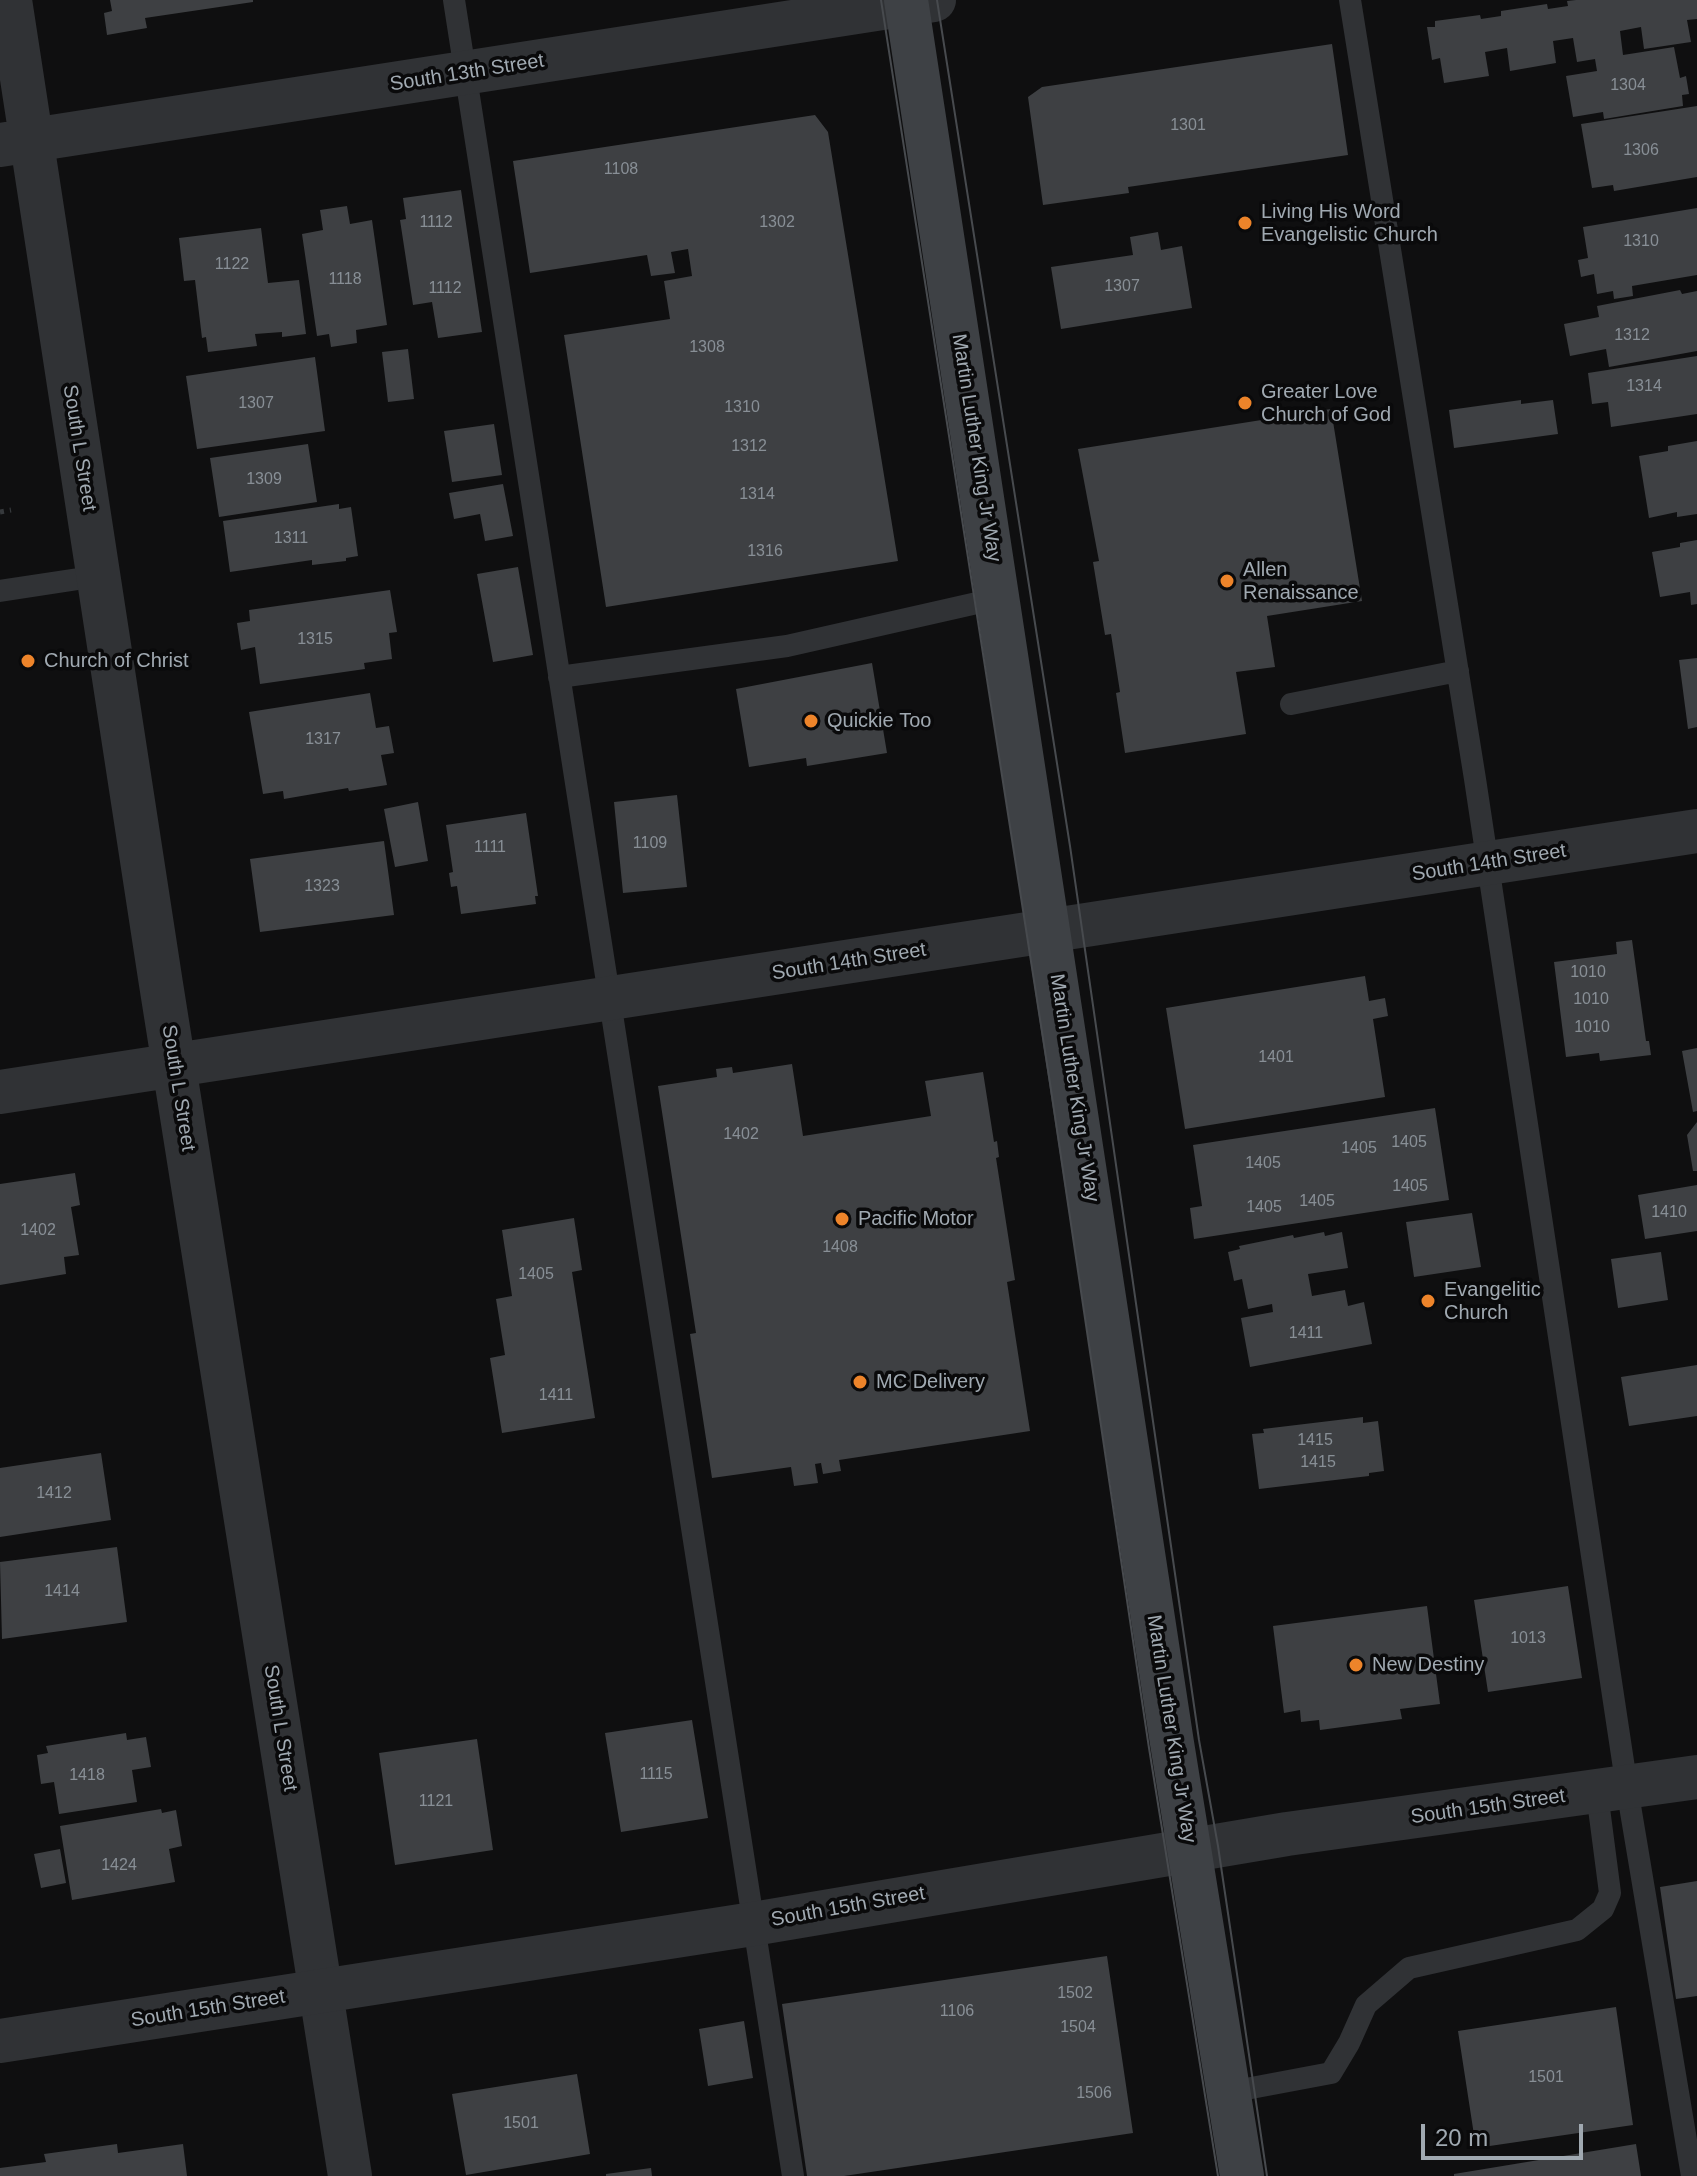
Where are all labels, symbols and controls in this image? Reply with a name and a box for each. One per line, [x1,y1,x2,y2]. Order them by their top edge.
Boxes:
street label: South 13th Street [388,49,546,97]
house number: 1304 [1610,76,1646,96]
house number: 1301 [1170,116,1206,136]
house number: 1306 [1623,141,1659,161]
house number: 1108 [604,160,638,180]
place label: Living His Word Evangelistic Church [1261,200,1438,247]
house number: 1112 [419,213,453,233]
house number: 1302 [759,213,795,233]
marker: Living His Word Evangelistic Church [1236,214,1254,232]
house number: 1310 [1623,232,1659,252]
house number: 1122 [215,255,249,275]
house number: 1118 [328,270,362,290]
house number: 1307 [1104,277,1140,297]
house number: 1112 [428,279,462,299]
house number: 1312 [1614,326,1650,346]
street label: Martin Luther King Jr Way [946,332,1006,564]
house number: 1308 [689,338,725,358]
house number: 1314 [1626,377,1662,397]
place label: Greater Love Church of God [1261,380,1391,427]
street label: South L Street [57,383,101,513]
house number: 1307 [238,394,274,414]
marker: Greater Love Church of God [1236,394,1254,412]
house number: 1310 [724,398,760,418]
house number: 1312 [731,437,767,457]
house number: 1309 [246,470,282,490]
house number: 1314 [739,485,775,505]
house number: 1311 [274,529,308,549]
house number: 1316 [747,542,783,562]
place label: Allen Renaissance [1243,558,1359,605]
marker: Allen Renaissance [1218,572,1236,590]
house number: 1315 [297,630,333,650]
place label: Church of Christ [44,649,188,673]
marker: Church of Christ [19,652,37,670]
place label: Quickie Too [827,709,931,733]
marker: Quickie Too [802,712,820,730]
house number: 1317 [305,730,341,750]
house number: 1109 [633,834,667,854]
house number: 1111 [474,838,506,858]
street label: South 14th Street [1410,839,1568,887]
house number: 1323 [304,877,340,897]
street label: South 14th Street [770,938,928,986]
house number: 1010 [1570,963,1606,983]
street label: Martin Luther King Jr Way [1044,972,1104,1204]
house number: 1010 [1573,990,1609,1010]
house number: 1010 [1574,1018,1610,1038]
street label: South L Street [156,1023,200,1153]
house number: 1401 [1258,1048,1294,1068]
house number: 1402 [723,1125,759,1145]
house number: 1405 [1391,1133,1427,1153]
house number: 1405 [1341,1139,1377,1159]
house number: 1405 [1245,1154,1281,1174]
house number: 1405 [1392,1177,1428,1197]
house number: 1405 [1299,1192,1335,1212]
house number: 1405 [1246,1198,1282,1218]
house number: 1410 [1651,1203,1687,1223]
place label: Pacific Motor [858,1207,974,1231]
marker: Pacific Motor [833,1210,851,1228]
house number: 1402 [20,1221,56,1241]
house number: 1408 [822,1238,858,1258]
house number: 1405 [518,1265,554,1285]
place label: Evangelitic Church [1444,1278,1541,1325]
marker: Evangelitic Church [1419,1292,1437,1310]
house number: 1411 [1289,1324,1323,1344]
place label: MC Delivery [876,1370,985,1394]
marker: MC Delivery [851,1373,869,1391]
house number: 1411 [539,1386,573,1406]
house number: 1415 [1297,1431,1333,1451]
house number: 1415 [1300,1453,1336,1473]
house number: 1412 [36,1484,72,1504]
house number: 1414 [44,1582,80,1602]
street label: Martin Luther King Jr Way [1141,1613,1201,1845]
house number: 1013 [1510,1629,1546,1649]
place label: New Destiny [1372,1653,1484,1677]
marker: New Destiny [1347,1656,1365,1674]
street label: South L Street [258,1663,302,1793]
house number: 1115 [639,1765,673,1785]
house number: 1418 [69,1766,105,1786]
street label: South 15th Street [1409,1784,1567,1830]
house number: 1121 [419,1792,453,1812]
house number: 1424 [101,1856,137,1876]
street label: South 15th Street [769,1882,927,1932]
house number: 1502 [1057,1984,1093,2004]
street label: South 15th Street [129,1985,287,2033]
house number: 1106 [940,2002,974,2022]
house number: 1504 [1060,2018,1096,2038]
house number: 1501 [1528,2068,1564,2088]
house number: 1506 [1076,2084,1112,2104]
scale bar [1425,2108,1587,2158]
house number: 1501 [503,2114,539,2134]
text: 20 m [1435,2124,1488,2151]

